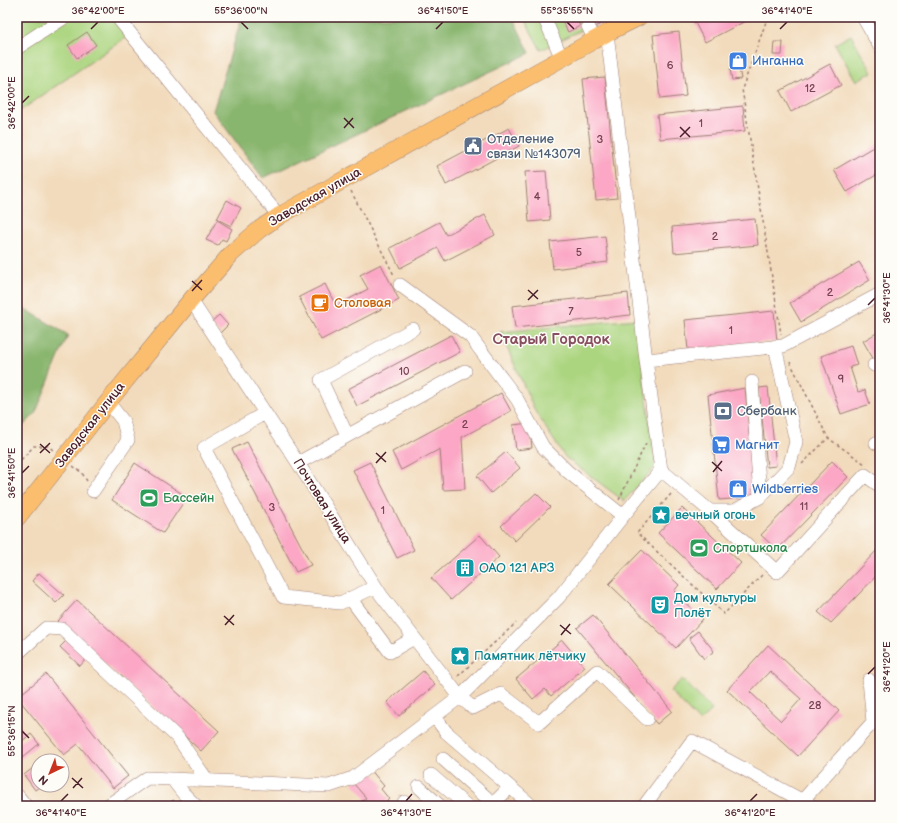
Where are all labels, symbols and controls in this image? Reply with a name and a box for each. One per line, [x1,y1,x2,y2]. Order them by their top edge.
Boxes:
text: 36°42'00"E [72,5,125,17]
text: 55°36'00"N [214,5,268,17]
text: 36°41'50"E [418,5,469,17]
text: 55°35'55"N [541,5,593,17]
text: 36°41'40"E [761,5,813,17]
shop icon: Инганна [727,50,749,72]
place label: Инганна [752,53,804,69]
house number: 6 [667,59,674,72]
text: 36°42'00"E [6,76,18,130]
house number: 12 [805,82,816,95]
house number: 1 [699,117,703,130]
place label: Отделение связи №143079 [487,131,581,162]
house number: 3 [597,133,604,146]
public building icon: Отделение связи №143079 [462,135,484,157]
street label: Заводская улица [266,164,364,230]
house number: 4 [534,190,541,203]
house number: 2 [712,230,719,243]
house number: 5 [576,246,582,259]
text: 36°41'30"E [881,272,893,324]
house number: 2 [827,286,834,299]
cafe icon: Столовая [309,292,331,314]
place label: Столовая [334,295,391,311]
house number: 7 [568,305,574,318]
house number: 1 [729,324,733,337]
district label: Старый Городок [492,330,610,349]
house number: 10 [399,365,410,378]
house number: 9 [838,373,844,386]
street label: Заводская улица [52,379,128,471]
bank icon: Сбербанк [712,400,734,422]
place label: Сбербанк [737,403,797,419]
house number: 2 [462,418,469,431]
supermarket icon: Магнит [710,434,732,456]
place label: Магнит [735,437,779,453]
text: 36°41'50"E [6,447,18,498]
street label: Почтовая улица [290,456,355,547]
shop icon: Wildberries [727,478,749,500]
place label: Wildberries [752,481,819,497]
sports icon: Бассейн [138,487,160,509]
place label: Бассейн [163,490,214,506]
house number: 11 [800,500,808,513]
house number: 3 [269,501,276,514]
house number: 1 [381,504,385,517]
place icon: вечный огонь [650,504,672,526]
place label: вечный огонь [675,507,756,523]
sports icon: Спортшкола [688,537,710,559]
place label: Спортшкола [713,540,788,556]
building icon: OAO 121 АРЗ [454,557,476,579]
place label: OAO 121 АРЗ [479,560,555,576]
place label: Дом культуры Полёт [674,590,756,621]
theatre icon: Дом культуры Полёт [649,594,671,616]
text: 36°41'20"E [881,641,893,692]
place icon: Памятник лётчику [449,645,471,667]
place label: Памятник лётчику [474,648,586,664]
house number: 28 [809,699,821,712]
text: 55°36'15"N [6,705,18,757]
north arrow [30,753,70,793]
text: N [36,772,51,788]
text: 36°41'40"E [35,807,87,819]
text: 36°41'30"E [380,807,432,819]
text: 36°41'20"E [725,807,776,819]

